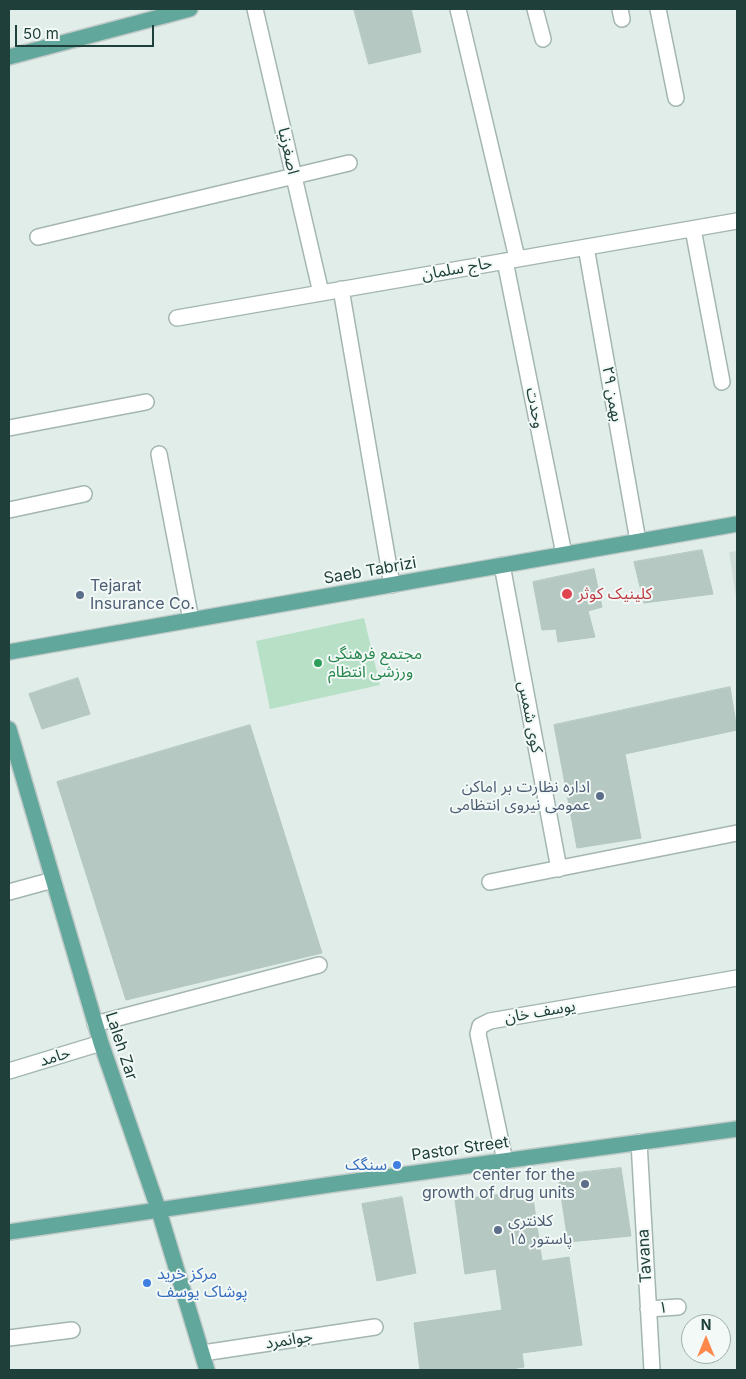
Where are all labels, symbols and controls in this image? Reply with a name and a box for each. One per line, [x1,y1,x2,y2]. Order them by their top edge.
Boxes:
scale bar [18,15,156,47]
text: 50 m [23,24,59,43]
street label: اصغرنیا [273,126,303,176]
street label: حاج سلمان [420,253,494,285]
street label: ۲۹ بهمن [598,365,626,423]
street label: وحدت [522,386,548,430]
street label: Saeb Tabrizi [322,553,418,589]
place label: Tejarat Insurance Co. [90,576,195,614]
place label: کلینیک کوثر [578,584,652,604]
marker: کلینیک کوثر [560,587,574,601]
marker: Tejarat Insurance Co. [74,589,86,601]
place label: مجتمع فرهنگی ورزشی انتظام [328,644,422,682]
marker: مجتمع فرهنگی ورزشی انتظام [312,657,324,669]
street label: کوی شمس [514,679,546,755]
place label: اداره نظارت بر اماکن عمومی نیروی انتظامی [450,777,590,815]
marker: اداره نظارت بر اماکن عمومی نیروی انتظامی [594,790,606,802]
street label: یوسف خان [503,996,577,1028]
street label: Laleh Zar [101,1010,141,1082]
street label: حامد [37,1043,73,1071]
street label: Pastor Street [410,1133,510,1165]
place label: سنگک [345,1155,387,1175]
marker: سنگک [391,1159,403,1171]
place label: center for the growth of drug units [422,1165,575,1203]
marker: center for the growth of drug units [579,1178,591,1190]
place label: کلانتری ۱۵ پاستور [508,1211,572,1249]
marker: کلانتری ۱۵ پاستور [492,1224,504,1236]
street label: Tavana [634,1228,656,1284]
place label: مرکز خرید پوشاک یوسف [157,1264,248,1302]
marker: مرکز خرید پوشاک یوسف [141,1277,153,1289]
street label: ۱ [658,1298,668,1318]
north arrow [681,1314,731,1364]
text: N [701,1316,711,1333]
street label: جوانمرد [264,1327,314,1353]

